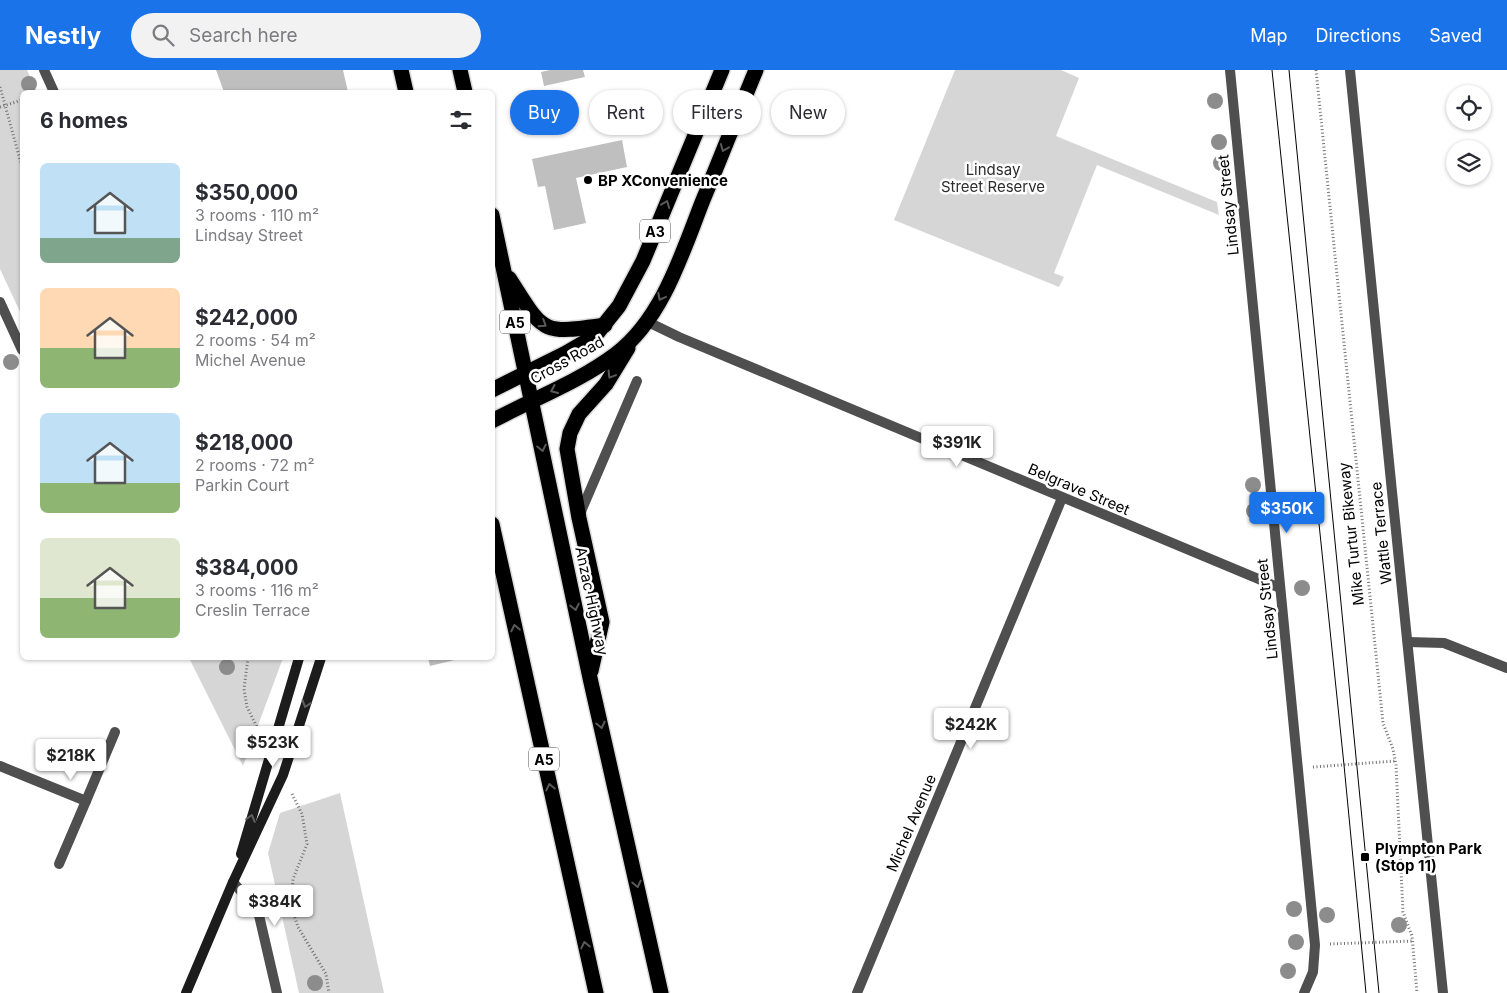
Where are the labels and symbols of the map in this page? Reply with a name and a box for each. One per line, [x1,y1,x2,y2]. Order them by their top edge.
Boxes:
one-way arrow [720,143,730,151]
street label: Lindsay Street [1213,154,1243,256]
park label: Lindsay Street Reserve [941,160,1045,196]
place label: BP XConvenience [598,171,728,190]
marker: BP XConvenience [582,174,594,186]
one-way arrow [660,200,671,209]
road number: A3 [640,220,670,242]
one-way arrow [657,292,667,301]
road number: A5 [500,310,530,334]
one-way arrow [538,318,547,327]
street label: Cross Road [527,332,607,388]
one-way arrow [608,370,618,379]
one-way arrow [550,384,559,395]
pin: $391K [922,426,992,468]
one-way arrow [536,443,546,452]
street label: Belgrave Street [1025,459,1133,519]
street label: Mike Turtur Bikeway [1334,461,1368,606]
street label: Wattle Terrace [1366,481,1396,585]
pin: $350K [1252,492,1322,534]
street label: Anzac Highway [571,545,613,658]
street label: Lindsay Street [1252,558,1282,660]
one-way arrow [569,602,580,611]
one-way arrow [510,624,521,632]
one-way arrow [301,699,311,708]
pin: $242K [936,708,1006,750]
one-way arrow [595,721,606,730]
pin: $523K [238,726,308,768]
pin: $218K [36,738,106,781]
road number: A5 [529,748,559,771]
street label: Michel Avenue [882,771,940,875]
one-way arrow [545,782,556,791]
one-way arrow [245,813,256,822]
place label: Plympton Park (Stop 11) [1375,839,1482,875]
marker: Plympton Park (Stop 11) [1359,851,1371,863]
one-way arrow [631,879,641,888]
pin: $384K [240,884,310,927]
one-way arrow [580,941,591,950]

